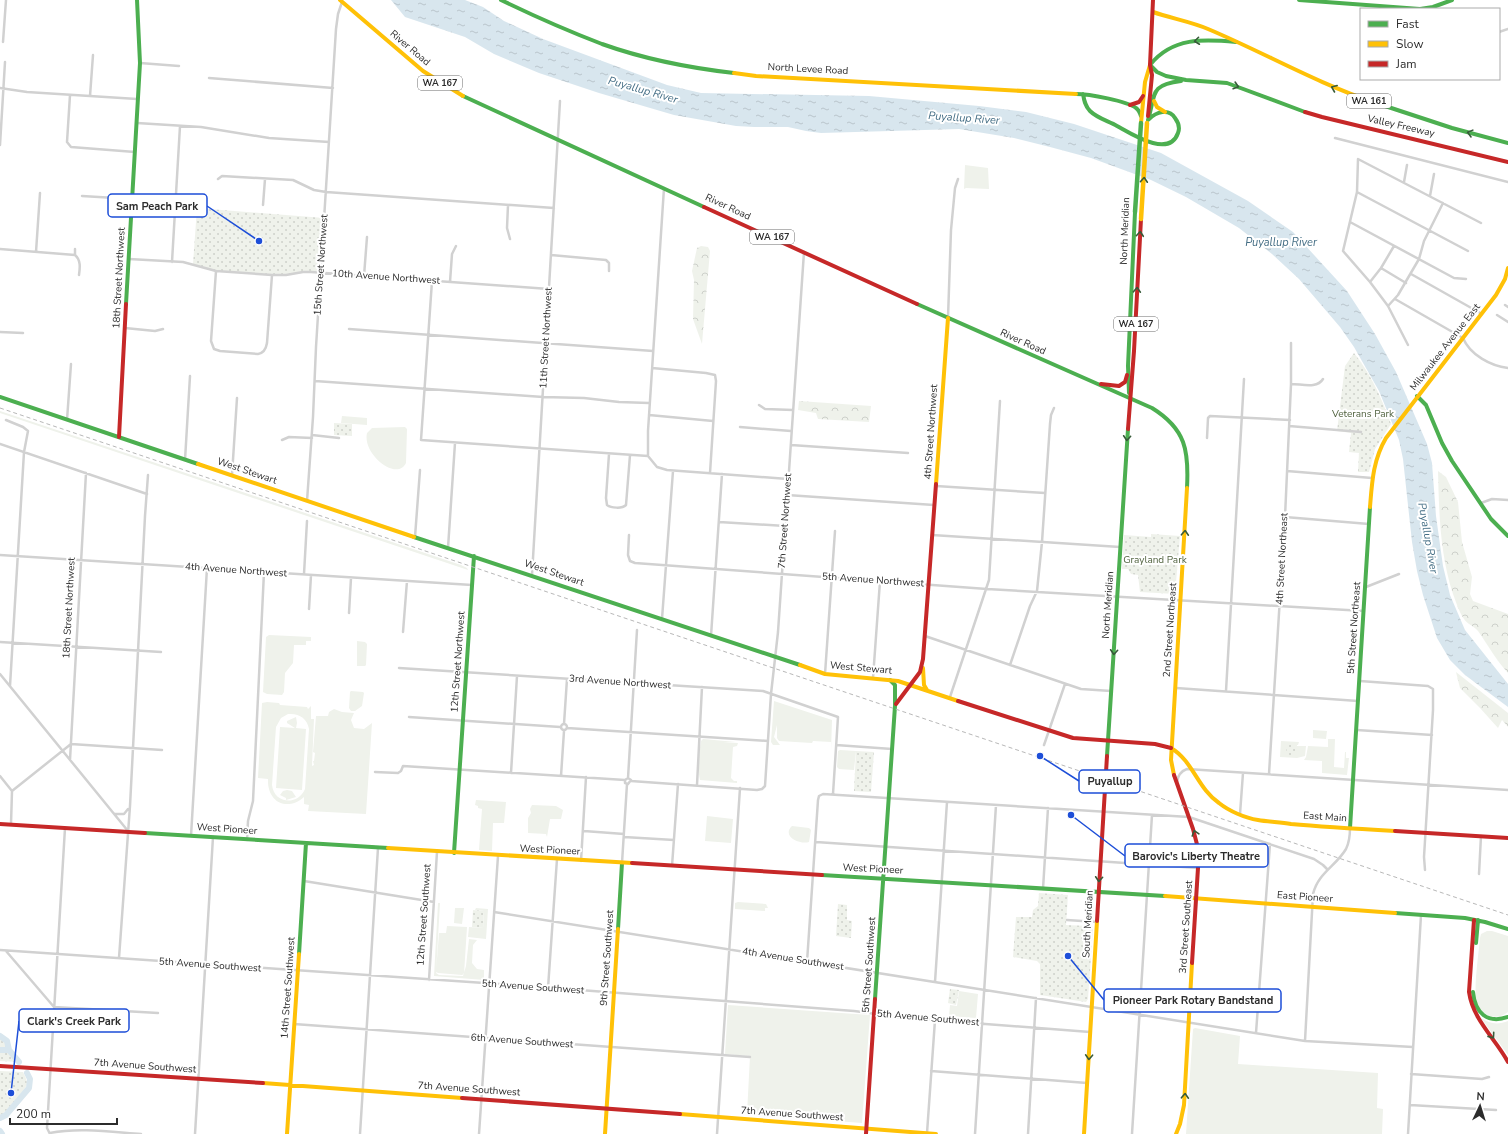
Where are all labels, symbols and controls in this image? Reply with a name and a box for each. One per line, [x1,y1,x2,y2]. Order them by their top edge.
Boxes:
legend [1360,8,1500,80]
text: Fast [1396,16,1419,32]
street label: River Road [387,27,433,69]
one-way arrow [1194,36,1200,45]
text: Slow [1396,36,1424,52]
text: Jam [1395,56,1417,72]
street label: North Levee Road [767,60,849,78]
water label: Puyallup River [606,73,681,107]
road number: WA 167 [418,76,462,90]
one-way arrow [1233,81,1240,90]
one-way arrow [1330,85,1338,93]
road number: WA 161 [1347,94,1391,108]
water label: Puyallup River [928,108,1001,128]
street label: Valley Freeway [1365,111,1437,141]
one-way arrow [1467,129,1474,138]
one-way arrow [1139,177,1148,183]
street label: River Road [703,190,753,224]
callout: Sam Peach Park [108,194,207,217]
street label: North Meridian [1117,197,1133,265]
text: Sam Peach Park [116,199,199,214]
street label: 15th Street Northwest [310,213,332,316]
street label: 18th Street Northwest [109,226,129,329]
road number: WA 167 [750,230,794,244]
one-way arrow [1136,231,1145,237]
water label: Puyallup River [1245,235,1318,250]
street label: 10th Avenue Northwest [332,266,441,288]
street label: 11th Street Northwest [536,286,556,389]
one-way arrow [1133,287,1142,293]
street label: Milwaukee Avenue East [1407,300,1484,393]
road number: WA 167 [1114,317,1158,331]
street label: River Road [998,326,1048,358]
street label: 4th Street Northwest [921,383,941,480]
park label: Veterans Park [1331,407,1395,421]
one-way arrow [1123,435,1131,441]
street label: West Stewart [215,454,279,488]
street label: 7th Street Northwest [775,472,795,569]
water label: Puyallup River [1414,501,1442,576]
street label: 4th Street Northeast [1273,512,1291,606]
one-way arrow [1180,530,1189,536]
park label: Grayland Park [1123,553,1188,567]
street label: 18th Street Northwest [59,556,79,659]
street label: West Stewart [522,556,586,590]
street label: 4th Avenue Northwest [185,559,288,581]
street label: 5th Avenue Northwest [822,569,925,591]
street label: North Meridian [1099,571,1117,639]
street label: 5th Street Northeast [1344,581,1364,675]
street label: 2nd Street Northeast [1160,582,1180,678]
street label: 12th Street Northwest [447,610,469,713]
one-way arrow [1109,649,1118,655]
street label: West Stewart [829,658,893,678]
street label: 3rd Avenue Northwest [568,671,672,693]
callout: Puyallup [1079,770,1140,793]
text: Puyallup [1087,774,1133,789]
street label: East Main [1303,808,1347,826]
street label: West Pioneer [196,820,258,838]
one-way arrow [1191,829,1200,836]
street label: West Pioneer [519,841,581,859]
callout: Barovic's Liberty Theatre [1125,844,1268,867]
text: Barovic's Liberty Theatre [1132,849,1260,864]
street label: West Pioneer [842,860,904,878]
street label: 12th Street Southwest [413,863,435,966]
one-way arrow [1095,876,1104,882]
street label: 3rd Street Southeast [1176,880,1196,974]
street label: East Pioneer [1277,888,1334,906]
street label: South Meridian [1079,890,1097,958]
street label: 9th Street Southwest [597,909,617,1006]
street label: 5th Street Southwest [859,916,879,1013]
street label: 14th Street Southwest [277,936,299,1039]
street label: 4th Avenue Southwest [741,944,845,974]
street label: 5th Avenue Southwest [158,954,262,976]
street label: 5th Avenue Southwest [481,976,585,998]
callout: Pioneer Park Rotary Bandstand [1104,989,1281,1012]
text: Pioneer Park Rotary Bandstand [1113,993,1273,1008]
street label: 5th Avenue Southwest [876,1007,980,1029]
callout: Clark's Creek Park [19,1009,129,1032]
text: Clark's Creek Park [27,1014,122,1029]
street label: 6th Avenue Southwest [470,1030,574,1052]
one-way arrow [1487,1032,1494,1039]
one-way arrow [1084,1054,1093,1060]
street label: 7th Avenue Southwest [93,1055,197,1077]
street label: 7th Avenue Southwest [417,1078,521,1100]
north arrow [1460,1086,1500,1126]
text: N [1476,1089,1485,1104]
one-way arrow [1180,1093,1189,1100]
scale bar [10,1100,117,1126]
street label: 7th Avenue Southwest [740,1103,844,1125]
text: 200 m [16,1106,51,1122]

